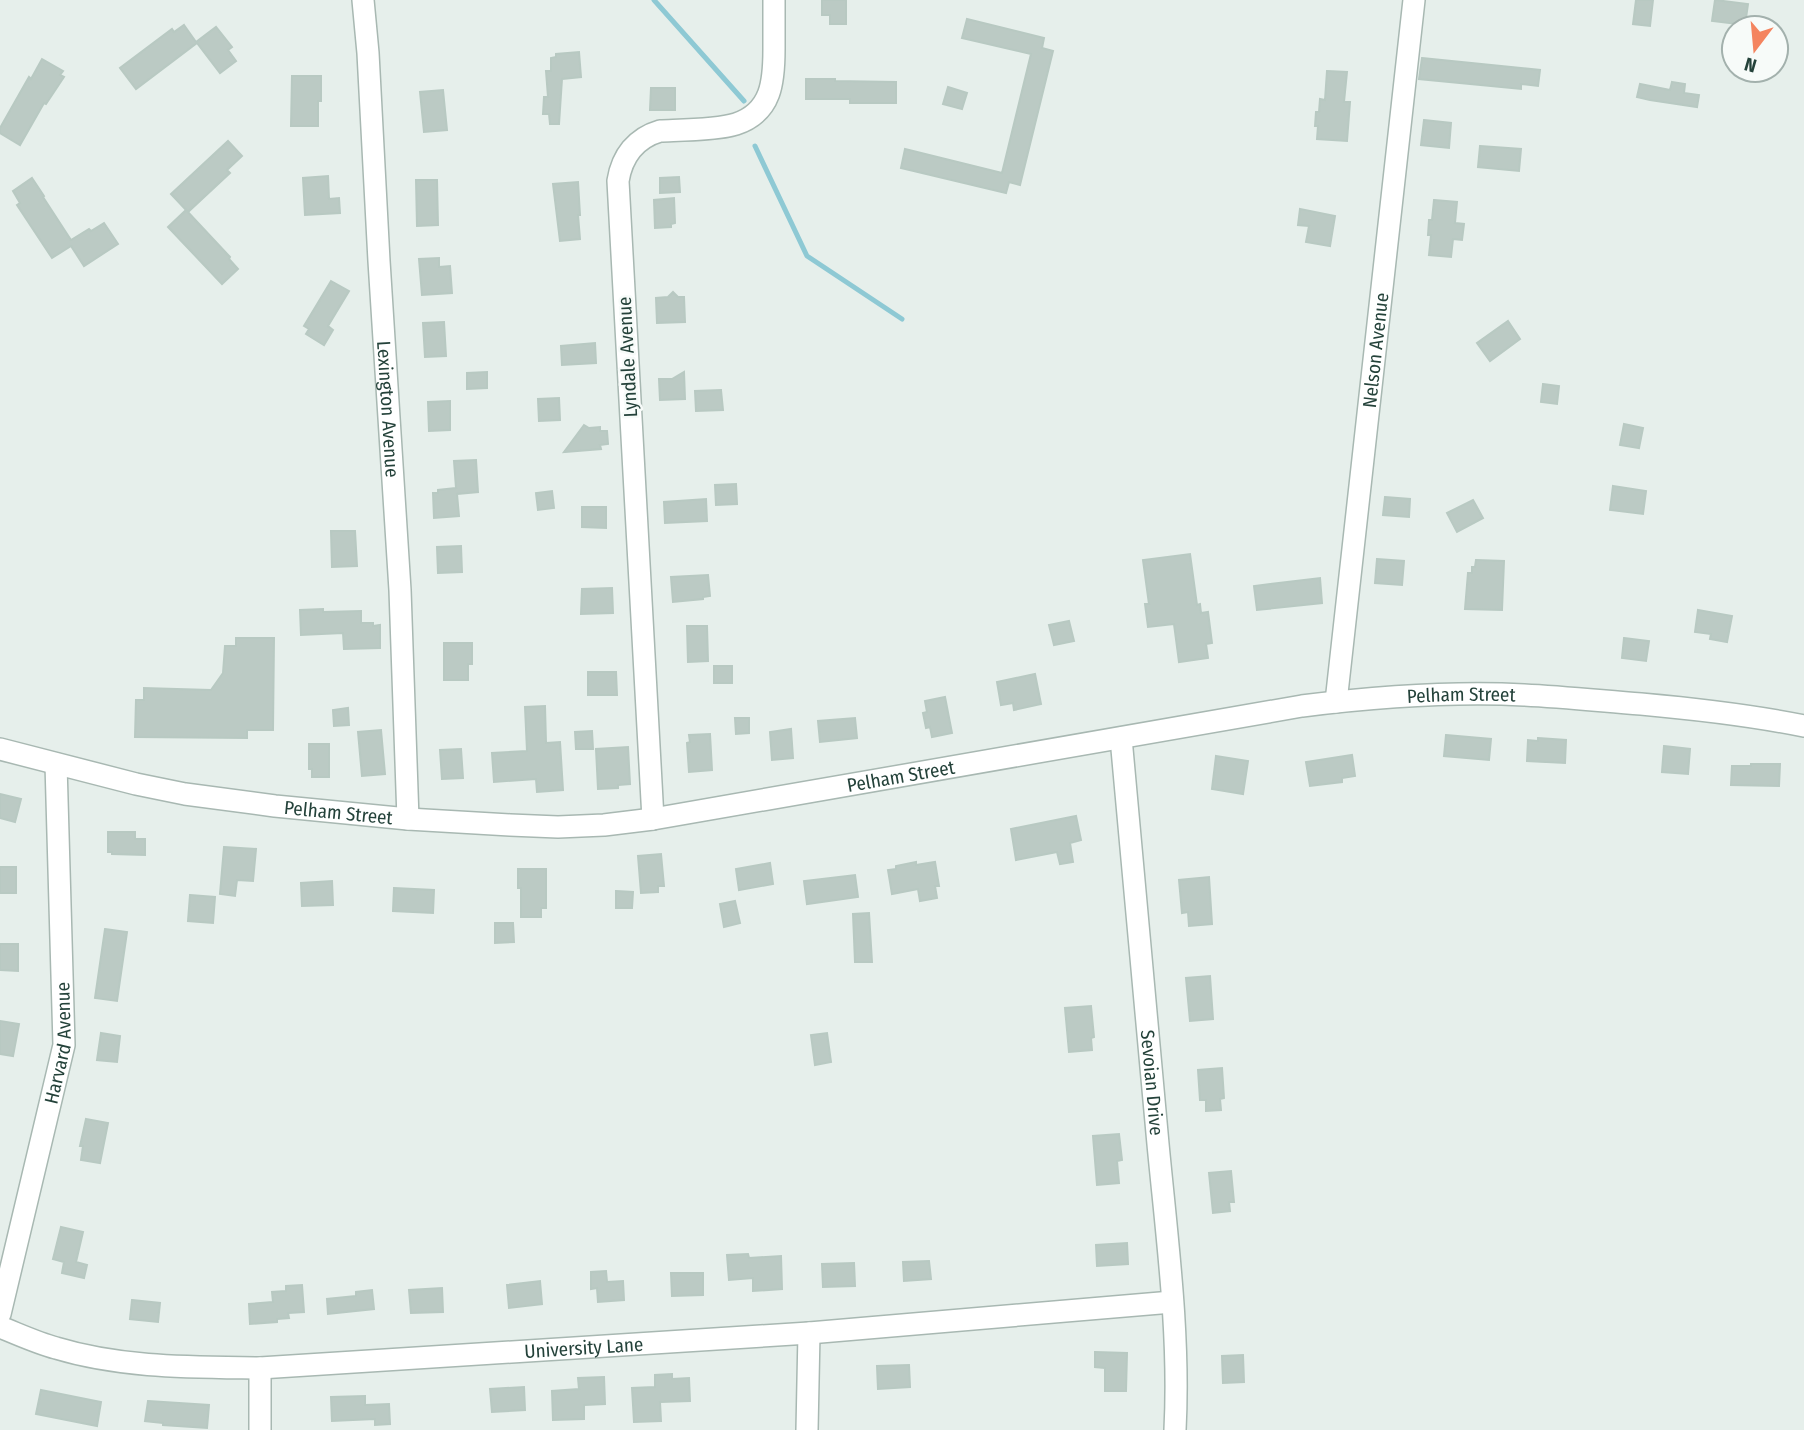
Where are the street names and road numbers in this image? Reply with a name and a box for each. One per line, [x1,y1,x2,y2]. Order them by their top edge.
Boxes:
street label: Nelson Avenue [1358,291,1393,409]
street label: Lyndale Avenue [613,296,642,418]
street label: Lexington Avenue [372,340,404,478]
street label: Pelham Street [1406,683,1517,708]
street label: Pelham Street [845,756,957,797]
street label: Pelham Street [283,796,395,830]
street label: Harvard Avenue [39,982,76,1106]
street label: Sevoian Drive [1136,1029,1168,1136]
street label: University Lane [524,1333,644,1363]

